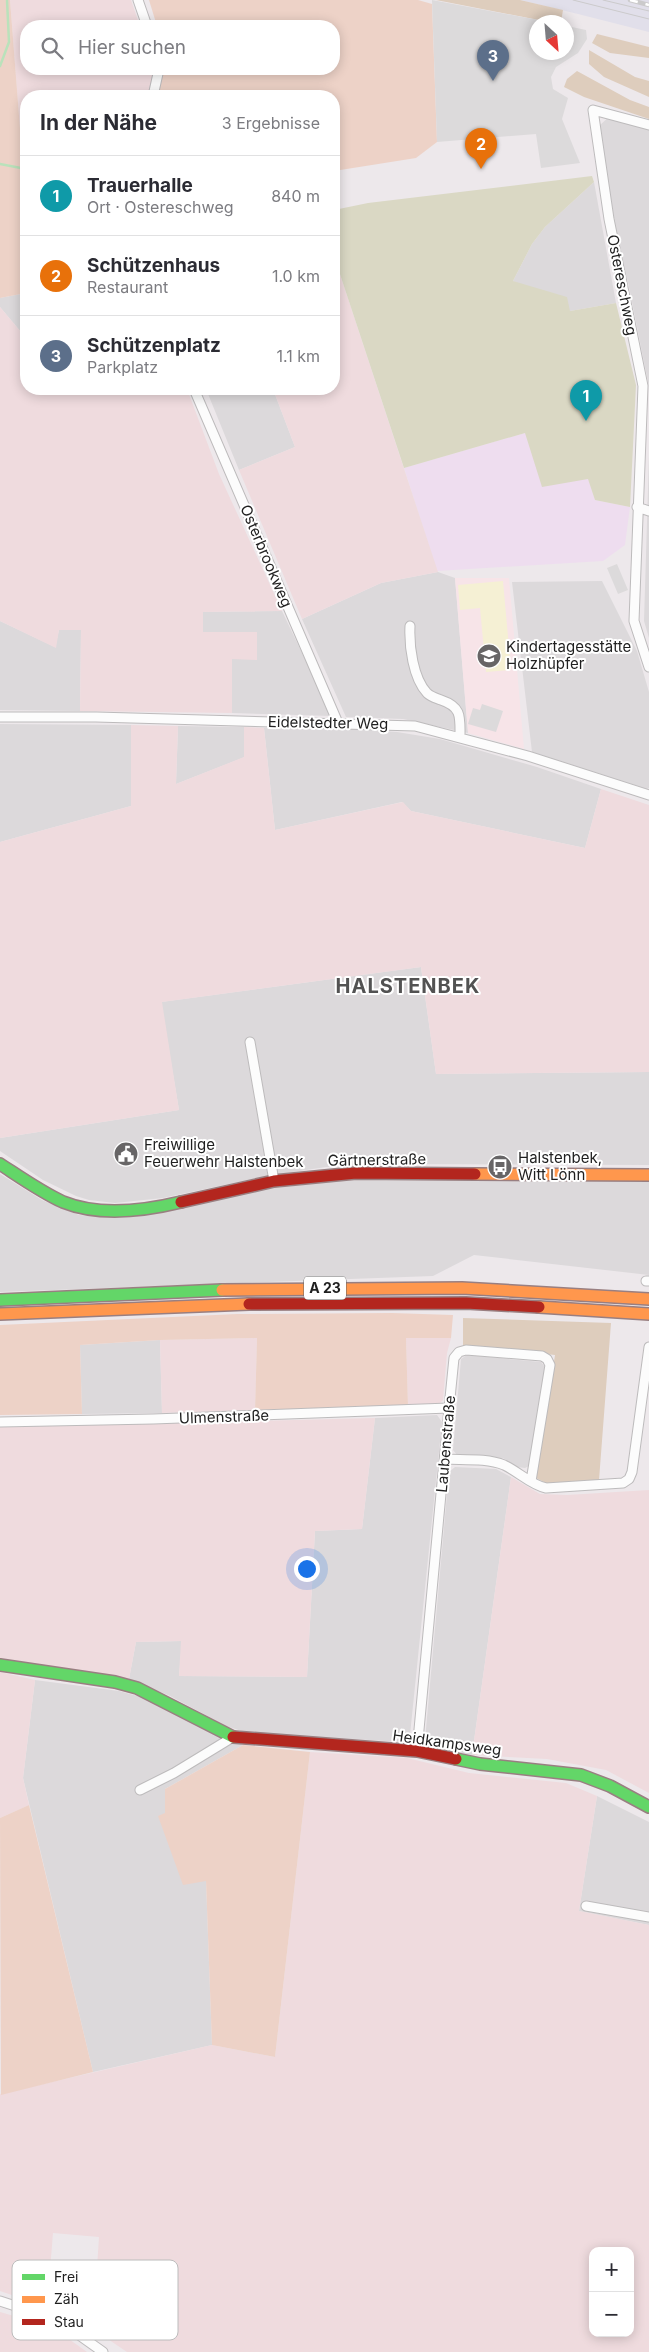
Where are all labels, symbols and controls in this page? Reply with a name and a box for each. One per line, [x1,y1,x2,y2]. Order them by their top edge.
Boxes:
north arrow [529,15,574,60]
search box [20,20,340,75]
icon: search [38,34,66,62]
text: Hier suchen [78,36,186,59]
pin: 3 [477,40,509,81]
text: In der Nähe [40,110,157,135]
text: 3 Ergebnisse [222,113,320,133]
pin: 2 [465,128,497,169]
text: Trauerhalle [87,174,193,197]
text: 1 [53,186,59,206]
text: 840 m [271,186,320,206]
text: Ort · Ostereschweg [87,197,234,217]
street label: Ostereschweg [603,233,642,337]
text: Schützenhaus [87,254,220,277]
text: 2 [51,266,61,286]
text: 1.0 km [272,266,320,286]
text: Restaurant [87,277,168,297]
text: Schützenplatz [87,334,221,357]
text: 3 [51,346,61,366]
text: 1.1 km [276,346,320,366]
text: Parkplatz [87,357,158,377]
pin: 1 [570,380,602,421]
street label: Osterbrookweg [236,502,297,610]
place label: Kindertagesstätte Holzhüpfer [506,637,631,673]
school or university icon: Kindertagesstätte Holzhüpfer [476,643,502,669]
street label: Eidelstedter Weg [268,712,388,733]
district label: HALSTENBEK [336,974,480,998]
place label: Freiwillige Feuerwehr Halstenbek [144,1135,304,1171]
public building icon: Freiwillige Feuerwehr Halstenbek [113,1141,139,1167]
place label: Halstenbek, Witt Lönn [518,1148,602,1184]
street label: Gärtnerstraße [328,1149,426,1170]
bus stop icon: Halstenbek, Witt Lönn [487,1154,513,1180]
road number: A 23 [304,1276,346,1300]
street label: Laubenstraße [432,1395,459,1493]
street label: Ulmenstraße [178,1405,270,1428]
your location [294,1556,320,1582]
street label: Heidkampsweg [391,1725,503,1760]
map controls [589,2247,634,2337]
button: + [589,2247,634,2292]
legend [12,2260,178,2340]
text: Frei [54,2268,78,2285]
text: Zäh [54,2290,79,2307]
button: − [589,2292,634,2337]
text: Stau [54,2313,84,2330]

